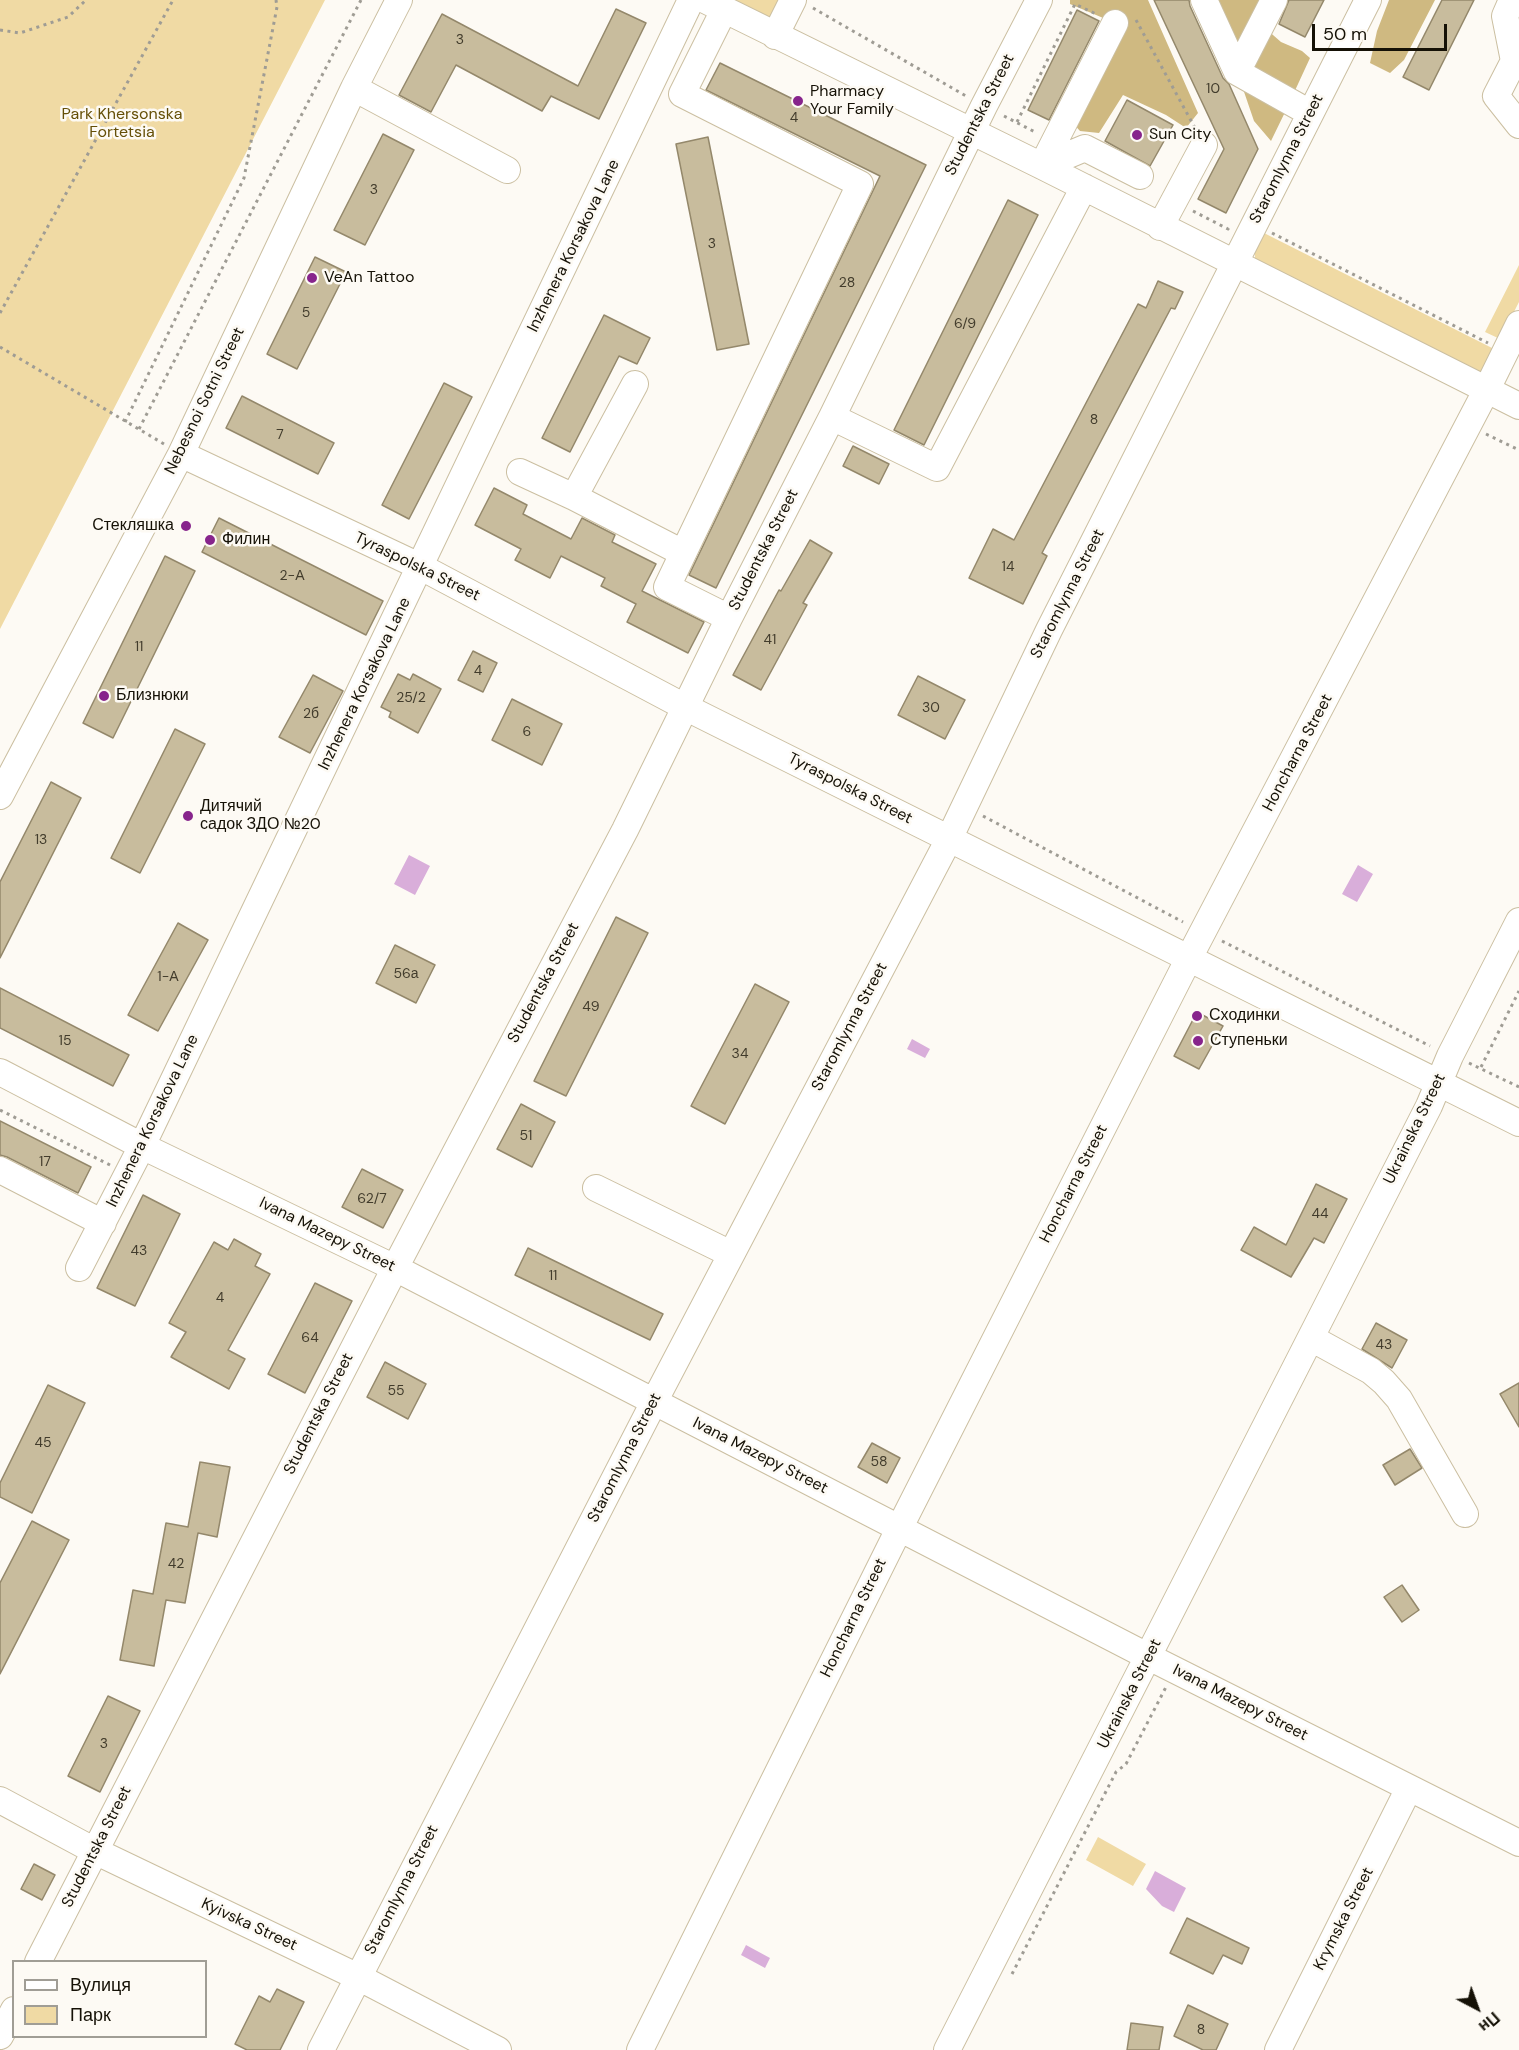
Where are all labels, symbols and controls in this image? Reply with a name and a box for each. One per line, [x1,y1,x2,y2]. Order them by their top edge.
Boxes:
scale bar [1315,12,1450,50]
text: 50 m [1323,22,1367,46]
house number: 3 [456,32,464,48]
street label: Studentska Street [941,51,1019,179]
house number: 10 [1206,81,1220,97]
place label: Pharmacy Your Family [810,82,894,120]
street label: Staromlynna Street [1246,91,1328,227]
marker: Pharmacy Your Family [791,94,805,108]
park label: Park Khersonska Fortetsia [62,105,182,143]
house number: 4 [790,110,798,126]
place label: Sun City [1149,125,1211,145]
marker: Sun City [1130,128,1144,142]
street label: Inzhenera Korsakova Lane [524,157,624,335]
house number: 3 [370,182,378,198]
house number: 3 [708,236,716,252]
place label: VeAn Tattoo [324,268,414,288]
marker: VeAn Tattoo [305,271,319,285]
house number: 28 [839,275,855,291]
house number: 5 [302,305,310,321]
house number: 6/9 [954,316,976,332]
street label: Nebesnoi Sotni Street [161,324,249,478]
house number: 8 [1090,412,1098,428]
house number: 7 [276,427,284,443]
street label: Studentska Street [725,486,803,614]
place label: Стекляшка [92,516,174,536]
marker: Стекляшка [179,519,193,533]
street label: Staromlynna Street [1027,526,1109,662]
street label: Tyraspolska Street [351,528,483,606]
place label: Филин [222,530,270,550]
marker: Филин [203,533,217,547]
house number: 14 [1002,559,1014,575]
house number: 2-А [280,568,304,584]
street label: Inzhenera Korsakova Lane [315,595,415,773]
house number: 41 [764,632,776,648]
house number: 11 [135,639,143,655]
house number: 4 [474,663,482,679]
place label: Близнюки [116,686,189,706]
marker: Близнюки [97,689,111,703]
house number: 25/2 [396,690,426,706]
street label: Honcharna Street [1259,691,1337,815]
house number: 30 [922,700,940,716]
house number: 2б [303,706,319,722]
house number: 6 [523,724,531,740]
street label: Tyraspolska Street [785,749,915,829]
place label: Дитячий садок ЗДО №20 [200,797,321,835]
marker: Дитячий садок ЗДО №20 [181,809,195,823]
house number: 13 [35,832,47,848]
street label: Studentska Street [504,919,584,1047]
street label: Staromlynna Street [808,959,892,1095]
house number: 56а [393,966,419,982]
house number: 1-А [157,969,179,985]
house number: 49 [582,999,600,1015]
place label: Сходинки [1209,1006,1280,1026]
marker: Сходинки [1190,1009,1204,1023]
place label: Ступеньки [1210,1031,1288,1051]
street label: Inzhenera Korsakova Lane [103,1032,203,1210]
house number: 15 [59,1033,71,1049]
marker: Ступеньки [1191,1034,1205,1048]
house number: 34 [732,1046,748,1062]
street label: Ukrainska Street [1380,1071,1450,1187]
street label: Honcharna Street [1036,1122,1112,1246]
house number: 51 [520,1128,532,1144]
house number: 17 [39,1154,51,1170]
house number: 62/7 [357,1191,387,1207]
street label: Ivana Mazepy Street [256,1194,398,1276]
house number: 44 [1312,1206,1328,1222]
house number: 43 [131,1243,147,1259]
house number: 11 [549,1268,557,1284]
house number: 4 [216,1290,224,1306]
house number: 64 [301,1330,319,1346]
house number: 43 [1376,1337,1392,1353]
street label: Studentska Street [280,1350,358,1478]
house number: 55 [387,1383,405,1399]
street label: Staromlynna Street [584,1390,666,1526]
street label: Ivana Mazepy Street [689,1414,831,1498]
house number: 45 [34,1435,52,1451]
house number: 58 [870,1454,888,1470]
street label: Honcharna Street [817,1555,891,1681]
house number: 42 [168,1556,184,1572]
street label: Ukrainska Street [1094,1636,1166,1752]
street label: Ivana Mazepy Street [1169,1661,1311,1745]
house number: 3 [100,1736,108,1752]
street label: Studentska Street [58,1783,136,1911]
street label: Staromlynna Street [361,1822,443,1958]
street label: Krymska Street [1310,1864,1378,1974]
street label: Kyivska Street [198,1894,300,1956]
legend [12,1960,207,2038]
text: Вулиця [70,1973,131,1997]
north arrow [1447,1978,1507,2038]
text: Парк [70,2003,111,2027]
text: Пн [1474,2007,1504,2037]
house number: 8 [1197,2022,1205,2038]

